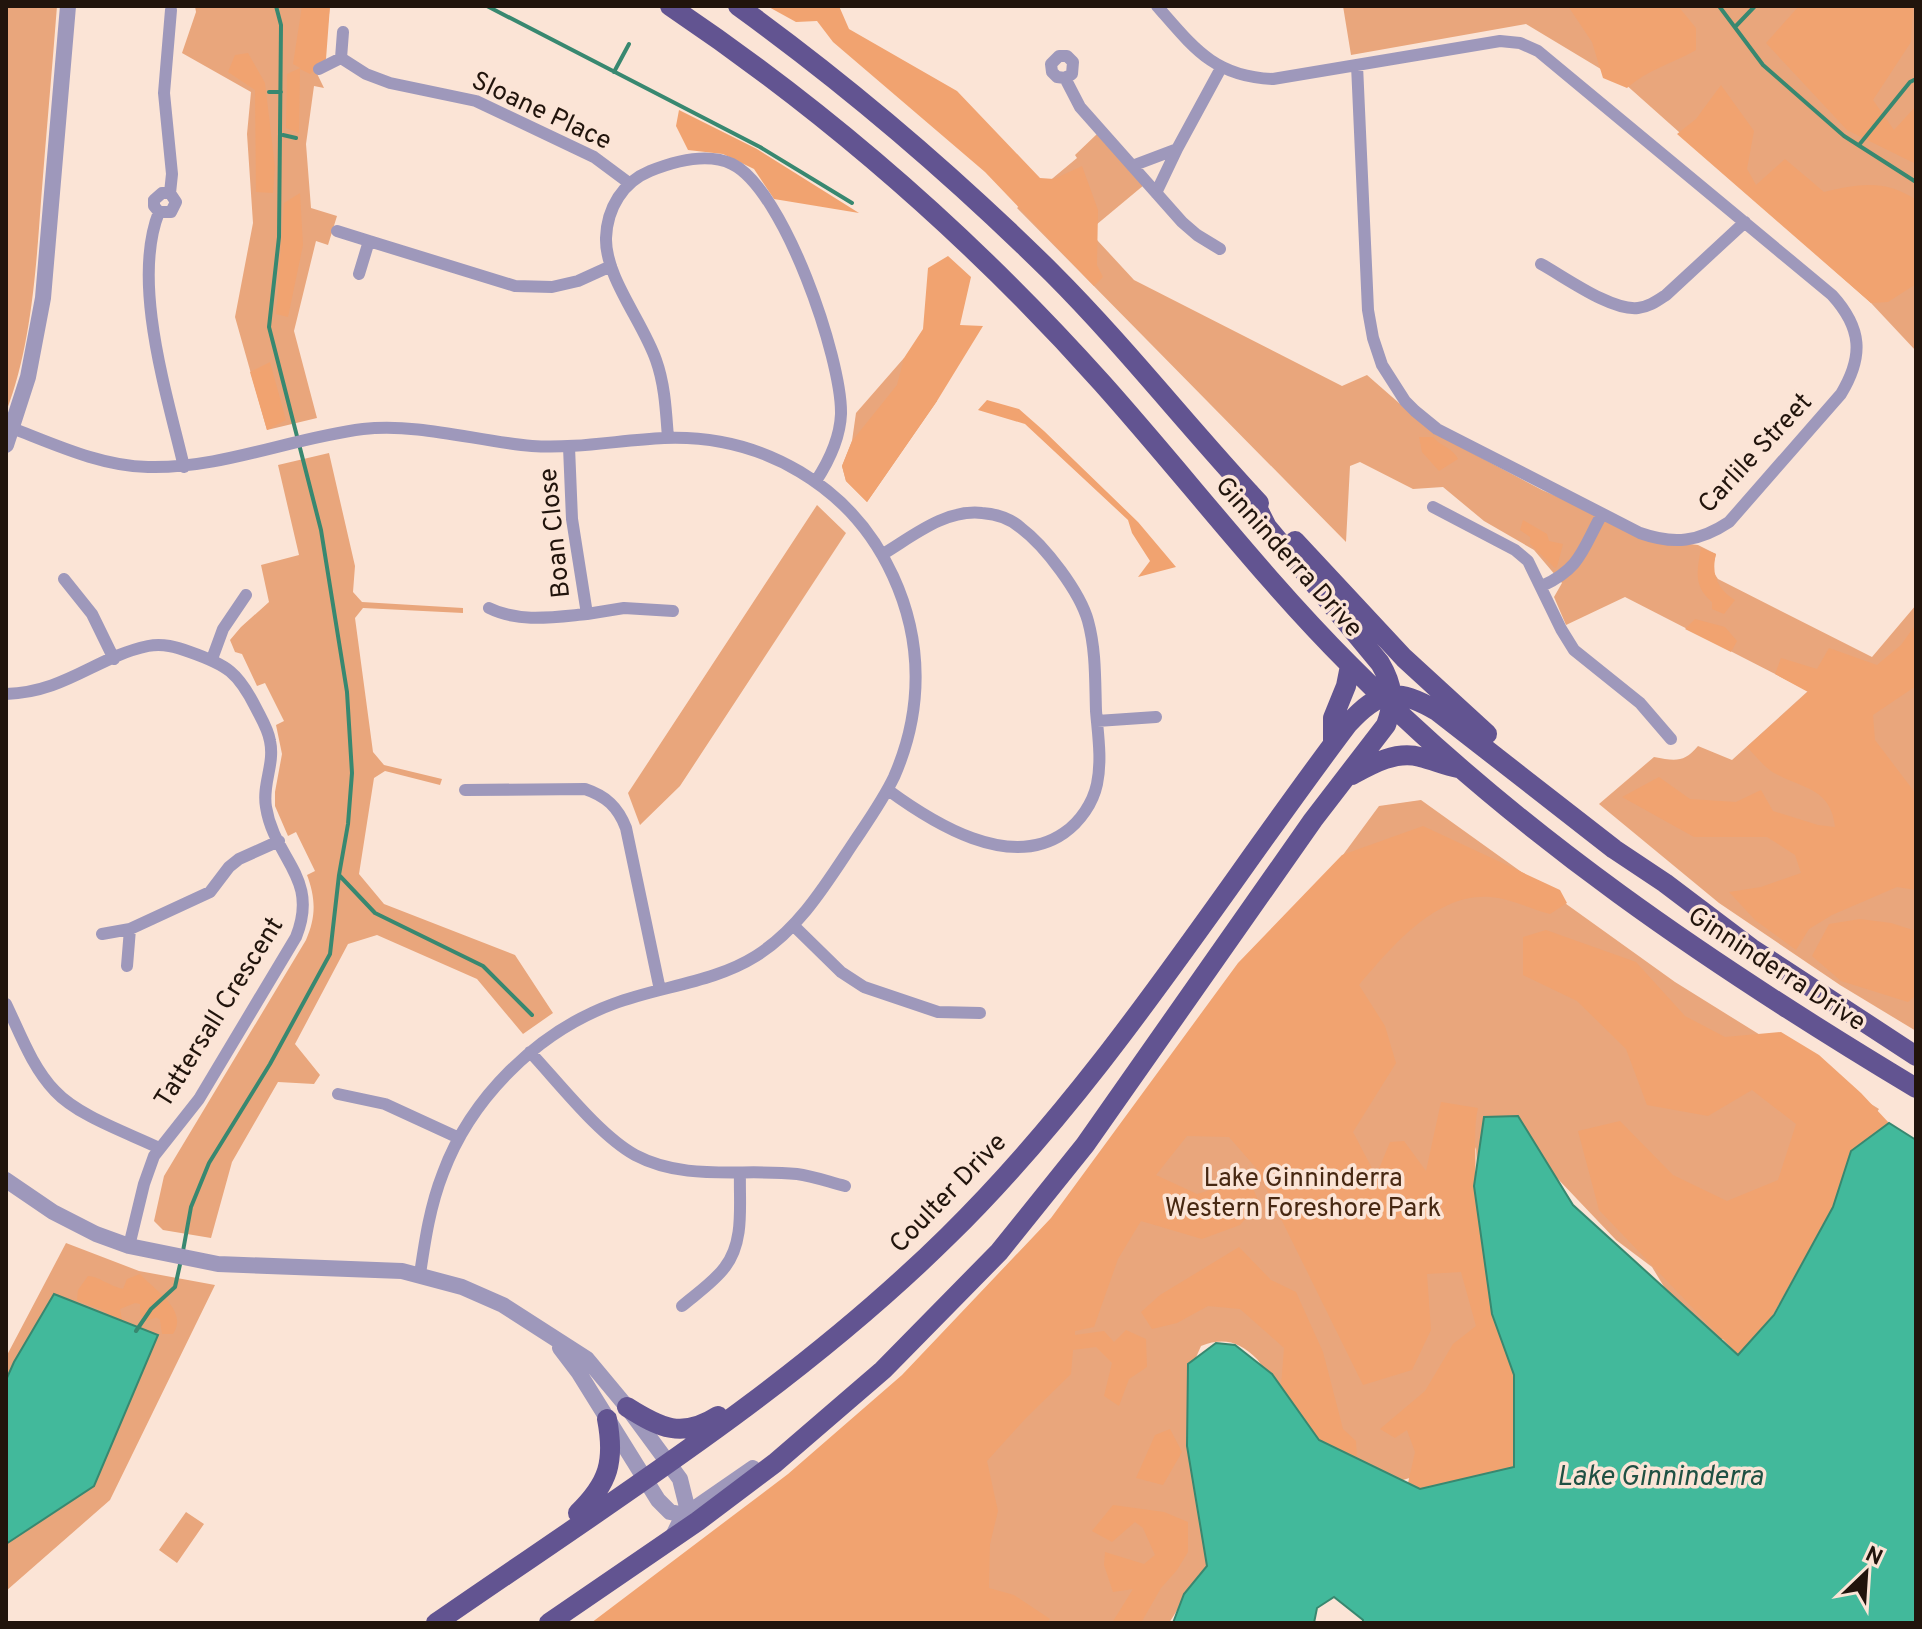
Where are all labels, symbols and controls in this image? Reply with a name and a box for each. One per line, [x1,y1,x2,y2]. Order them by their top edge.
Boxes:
street label: Sloane Place [466,65,616,159]
street label: Carlile Street [1692,387,1820,521]
street label: Boan Close [533,466,579,600]
street label: Ginninderra Drive [1207,471,1369,645]
street label: Ginninderra Drive [1681,900,1871,1040]
street label: Tattersall Crescent [148,912,292,1114]
street label: Coulter Drive [883,1127,1015,1261]
park label: Lake Ginninderra Western Foreshore Park [1165,1163,1441,1226]
water label: Lake Ginninderra [1557,1460,1764,1496]
north arrow [1826,1533,1906,1613]
text: N [1861,1542,1886,1573]

